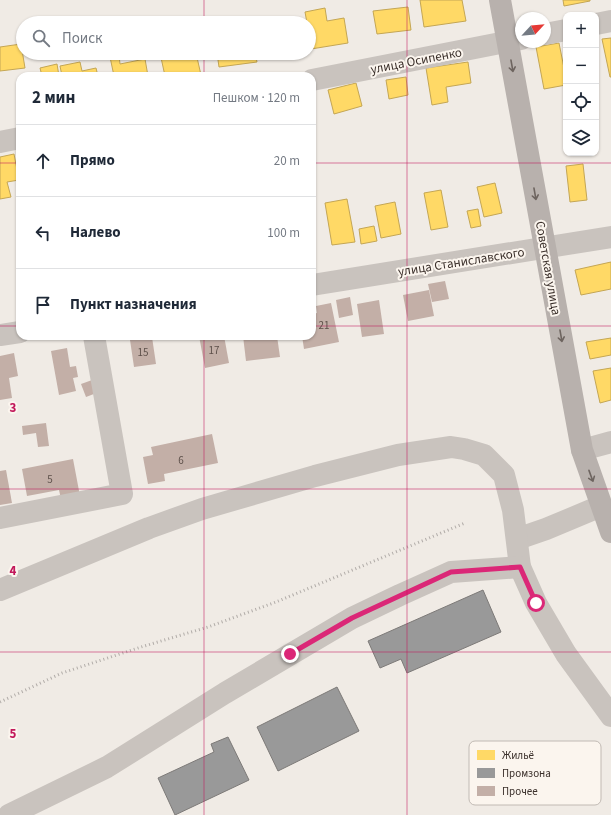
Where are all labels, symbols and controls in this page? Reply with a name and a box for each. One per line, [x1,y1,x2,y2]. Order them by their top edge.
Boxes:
north arrow [515,12,551,48]
map controls [563,12,599,156]
button: + [563,12,599,48]
search box [16,16,316,60]
icon: search [30,27,52,49]
text: Поиск [62,28,103,49]
street label: улица Осипенко [369,43,463,79]
button: − [563,48,599,84]
one-way arrow [508,59,516,72]
button: locate [563,84,599,120]
text: 2 мин [32,86,75,110]
text: Пешком · 120 m [213,89,300,107]
button: layers [563,120,599,156]
icon: ahead [32,150,54,172]
text: Прямо [70,150,115,171]
text: 20 m [274,152,300,170]
one-way arrow [531,187,539,200]
street label: Советская улица [531,220,565,317]
icon: left [32,222,54,244]
text: Налево [70,222,121,243]
text: 100 m [267,224,300,242]
street label: улица Станиславского [397,243,526,281]
icon: arrive [32,294,54,316]
text: Пункт назначения [70,294,197,315]
house number: 21 [319,318,329,333]
one-way arrow [557,329,565,342]
house number: 17 [209,343,219,358]
house number: 15 [138,345,148,360]
text: 3 [10,399,17,417]
house number: 6 [178,453,184,468]
one-way arrow [588,469,595,482]
house number: 5 [47,472,53,487]
text: 4 [10,562,17,580]
route start [527,594,545,612]
route end [281,645,299,663]
text: 5 [10,725,17,743]
legend [469,741,601,805]
text: Жильё [502,748,535,763]
text: Промзона [502,766,551,781]
text: Прочее [502,784,538,799]

